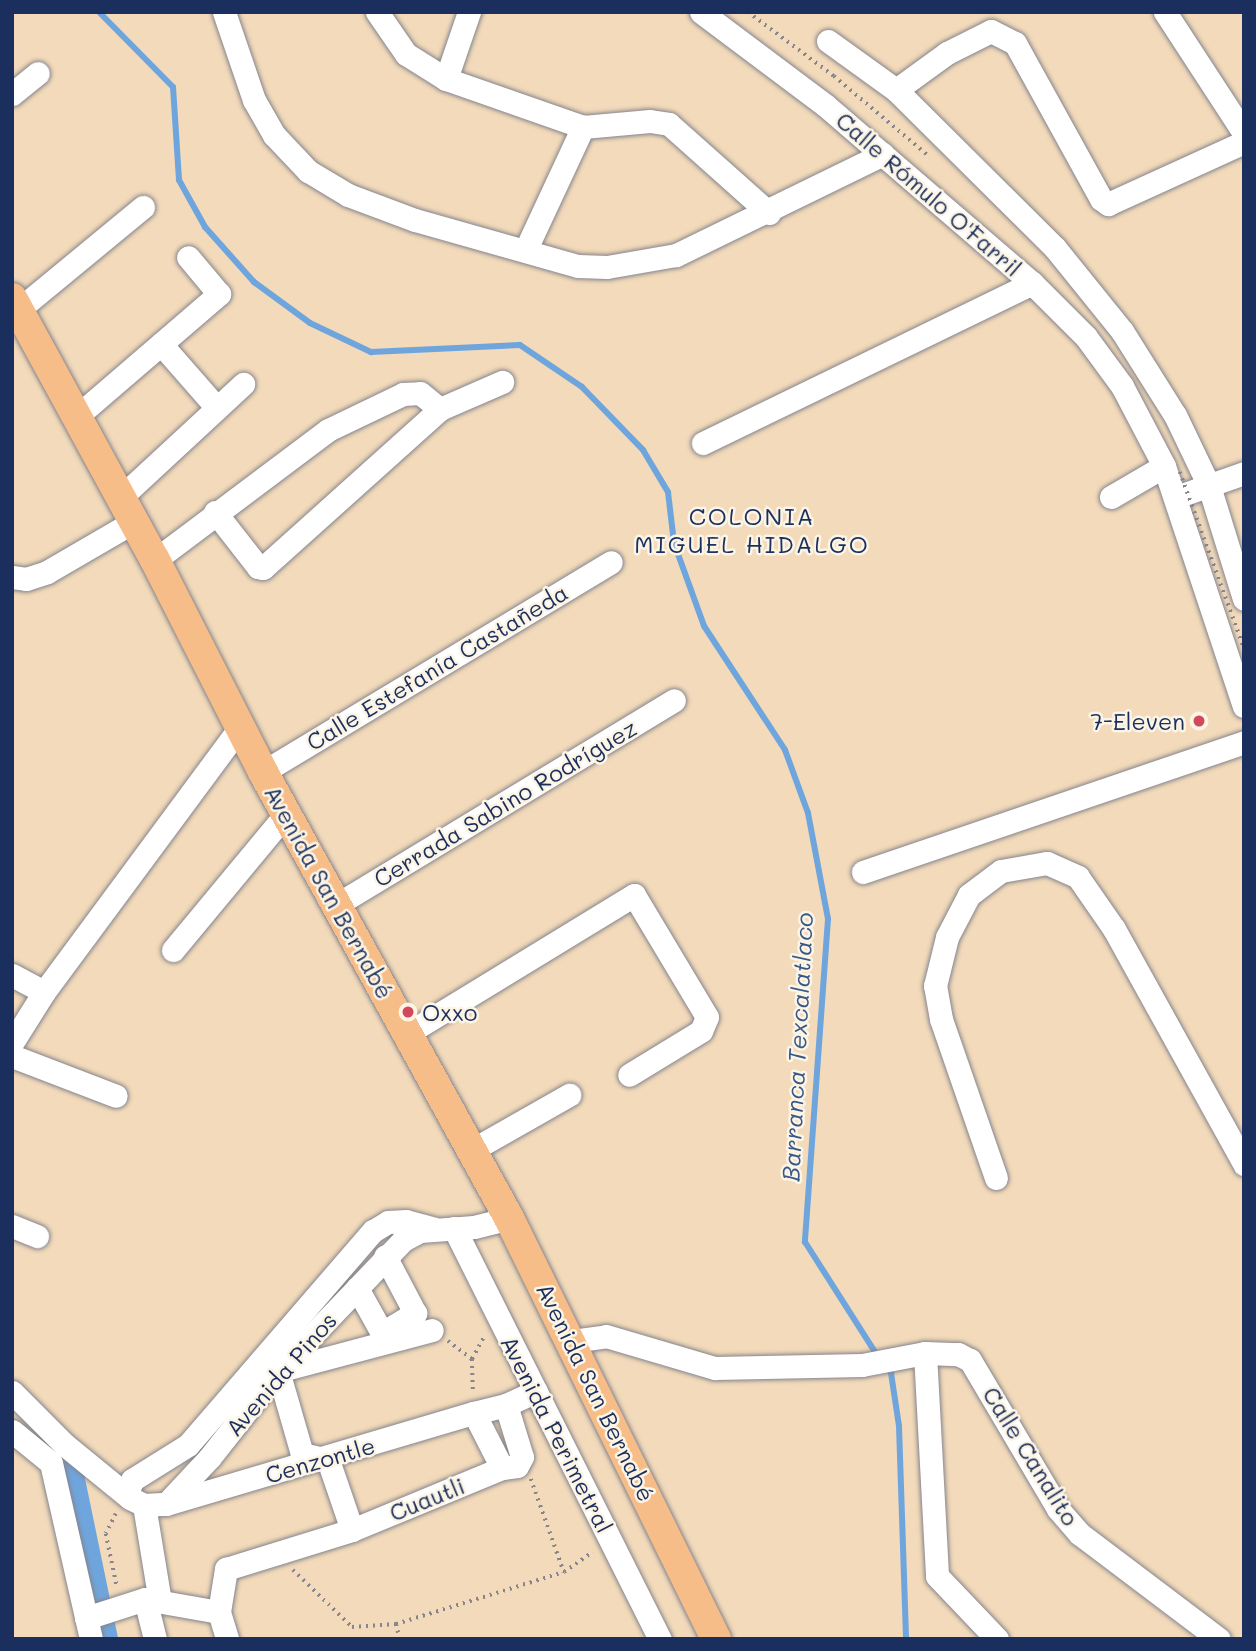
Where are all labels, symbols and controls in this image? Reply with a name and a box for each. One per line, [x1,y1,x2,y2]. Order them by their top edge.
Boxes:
street label: Calle Rómulo O'Farril [831,106,1027,282]
district label: COLONIA MIGUEL HIDALGO [636,502,868,558]
street label: Calle Estefanía Castañeda [301,578,573,756]
place label: 7-Eleven [1090,707,1185,735]
street label: Cerrada Sabino Rodríguez [369,713,641,893]
marker: 7-Eleven [1191,713,1207,729]
street label: Avenida San Bernabé [259,781,399,1003]
water label: Barranca Texcalatlaco [776,912,818,1182]
place label: Oxxo [422,998,477,1026]
marker: Oxxo [400,1004,416,1020]
street label: Avenida San Bernabé [531,1278,661,1506]
street label: Avenida Pinos [220,1307,342,1441]
street label: Avenida Perimetral [495,1331,619,1537]
street label: Calle Canalito [977,1382,1085,1530]
street label: Cenzontle [262,1431,378,1489]
street label: Cuautli [385,1471,469,1527]

